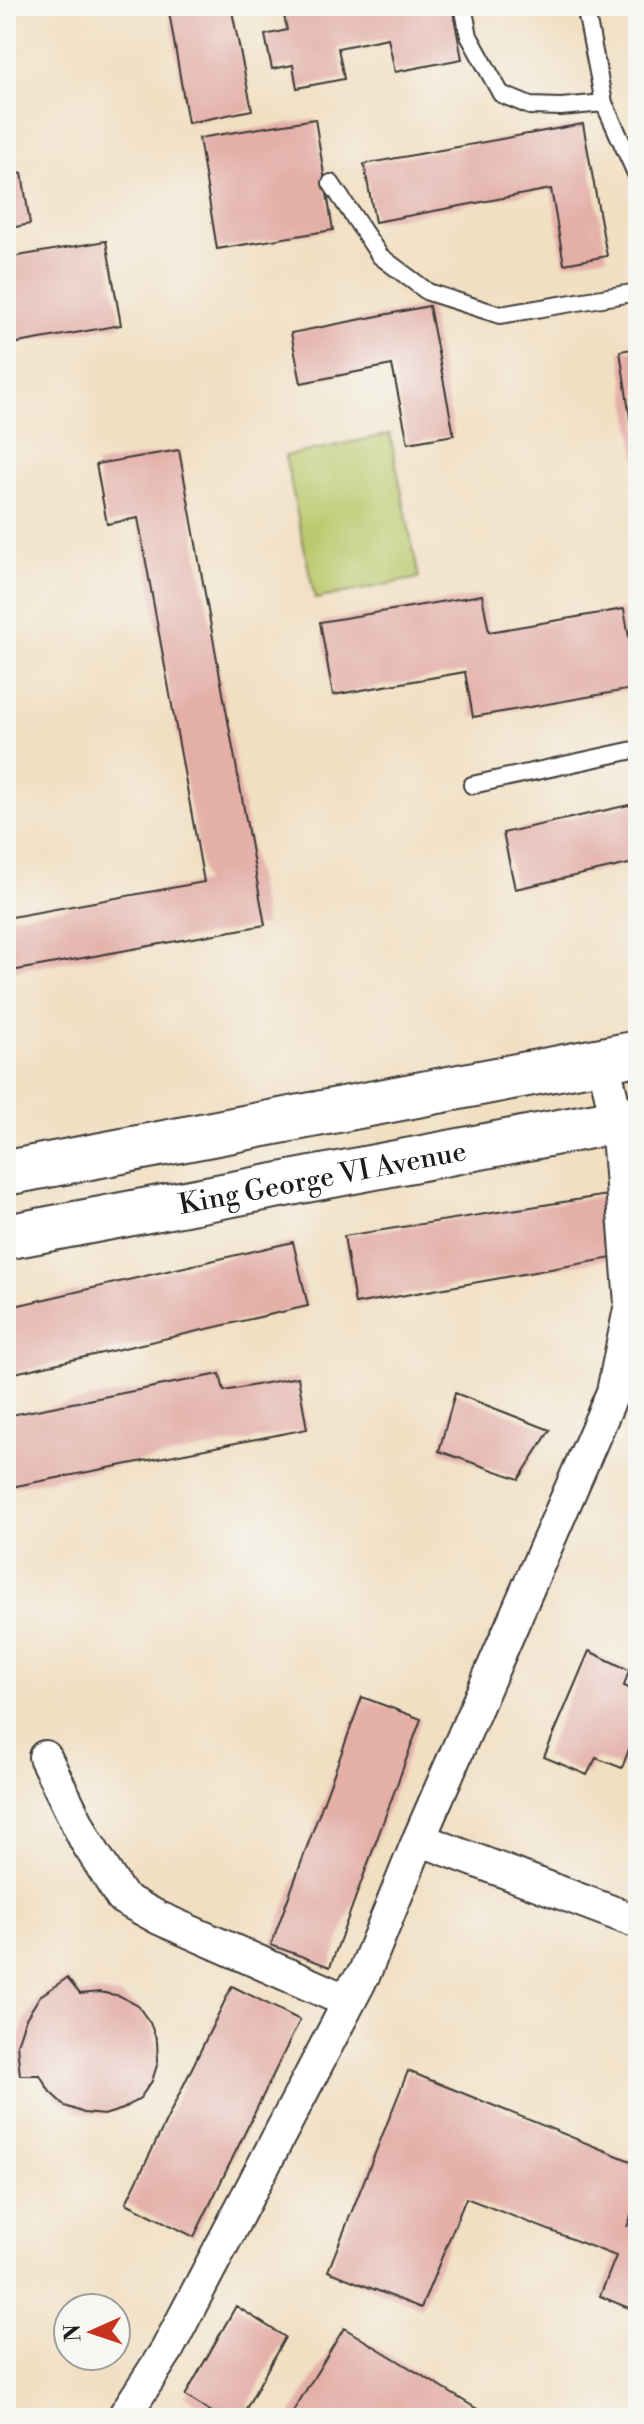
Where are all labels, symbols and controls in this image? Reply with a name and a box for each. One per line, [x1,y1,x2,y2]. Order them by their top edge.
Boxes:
street label: King George VI Avenue [176,1134,469,1223]
north arrow [52,2292,132,2372]
text: N [60,2323,87,2342]

